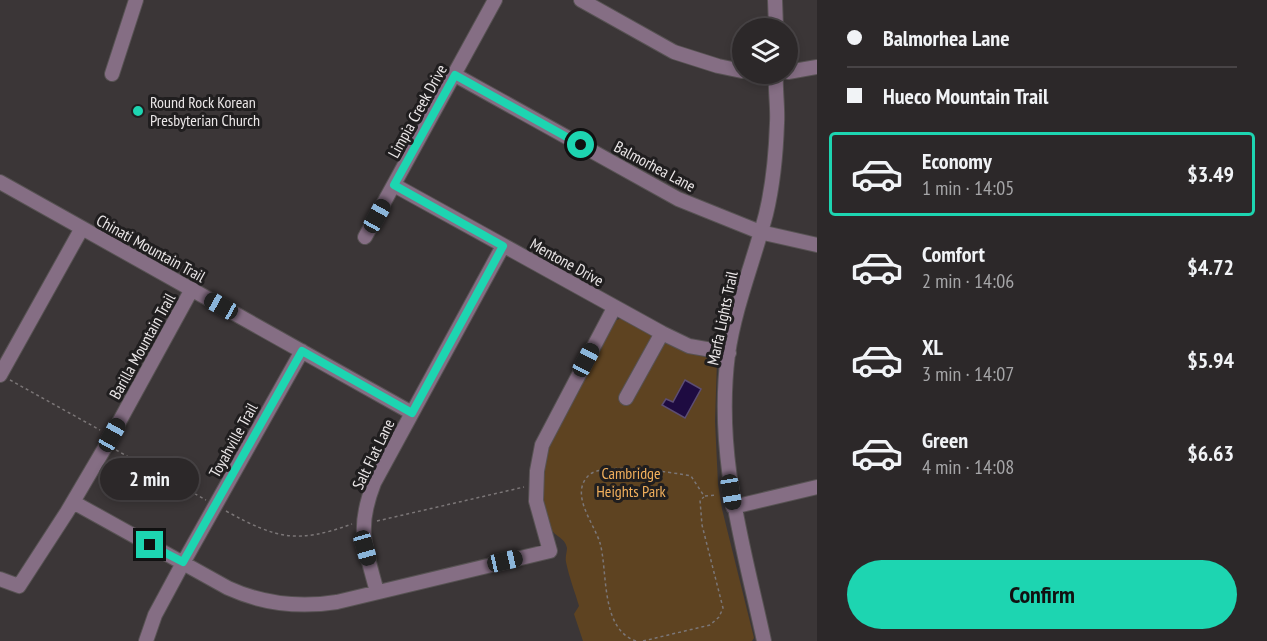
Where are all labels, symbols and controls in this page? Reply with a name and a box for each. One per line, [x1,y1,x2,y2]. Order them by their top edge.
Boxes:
map controls [732,18,798,84]
button: layers [732,18,798,84]
text: Balmorhea Lane [883,24,1010,52]
street label: Limpia Creek Drive [383,61,451,161]
text: Hueco Mountain Trail [883,82,1048,110]
place label: Round Rock Korean Presbyterian Church [150,92,260,130]
marker: Round Rock Korean Presbyterian Church [131,104,145,118]
route start [567,131,594,158]
street label: Balmorhea Lane [611,136,699,196]
icon: car [850,147,904,201]
text: Economy [922,147,992,175]
text: $3.49 [1187,160,1234,188]
text: 1 min · 14:05 [922,175,1014,201]
car [360,196,394,236]
street label: Chinati Mountain Trail [93,210,209,286]
street label: Mentone Drive [527,234,607,290]
icon: car [850,240,904,294]
text: Comfort [922,240,985,268]
text: $4.72 [1187,253,1234,281]
text: 2 min · 14:06 [922,268,1014,294]
street label: Marfa Lights Trail [702,269,742,367]
street label: Barilla Mountain Trail [105,289,180,403]
car [201,289,241,323]
icon: car [850,333,904,387]
text: XL [922,333,943,361]
car [570,340,602,380]
text: $5.94 [1187,346,1234,374]
text: 3 min · 14:07 [922,361,1014,387]
street label: Toyahville Trail [204,399,262,481]
car [95,415,129,455]
street label: Salt Flat Lane [347,416,399,492]
icon: car [850,426,904,480]
text: Green [922,426,968,454]
text: $6.63 [1187,439,1234,467]
text: 4 min · 14:08 [922,454,1014,480]
callout: 2 min [100,458,200,500]
park label: Cambridge Heights Park [596,463,667,501]
text: 2 min [129,466,170,492]
car [719,473,743,511]
car [351,528,379,568]
route end [136,531,163,558]
car [485,548,525,574]
button: Confirm [847,560,1237,629]

